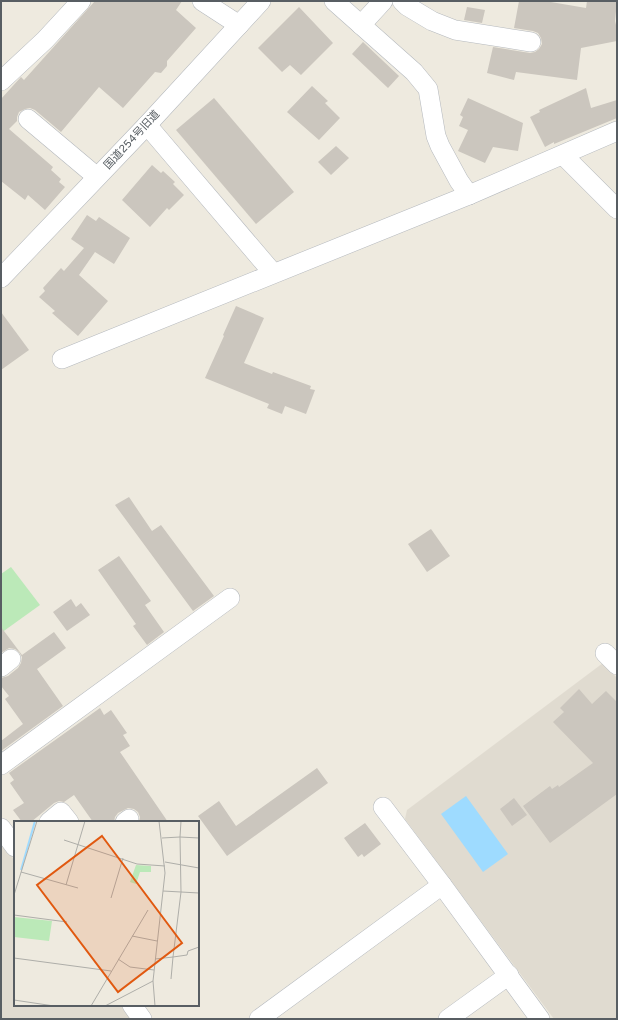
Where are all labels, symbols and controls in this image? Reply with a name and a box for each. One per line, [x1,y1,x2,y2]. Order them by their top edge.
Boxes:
street label: 国道254号旧道 [101,108,163,172]
inset map [14,821,199,1006]

